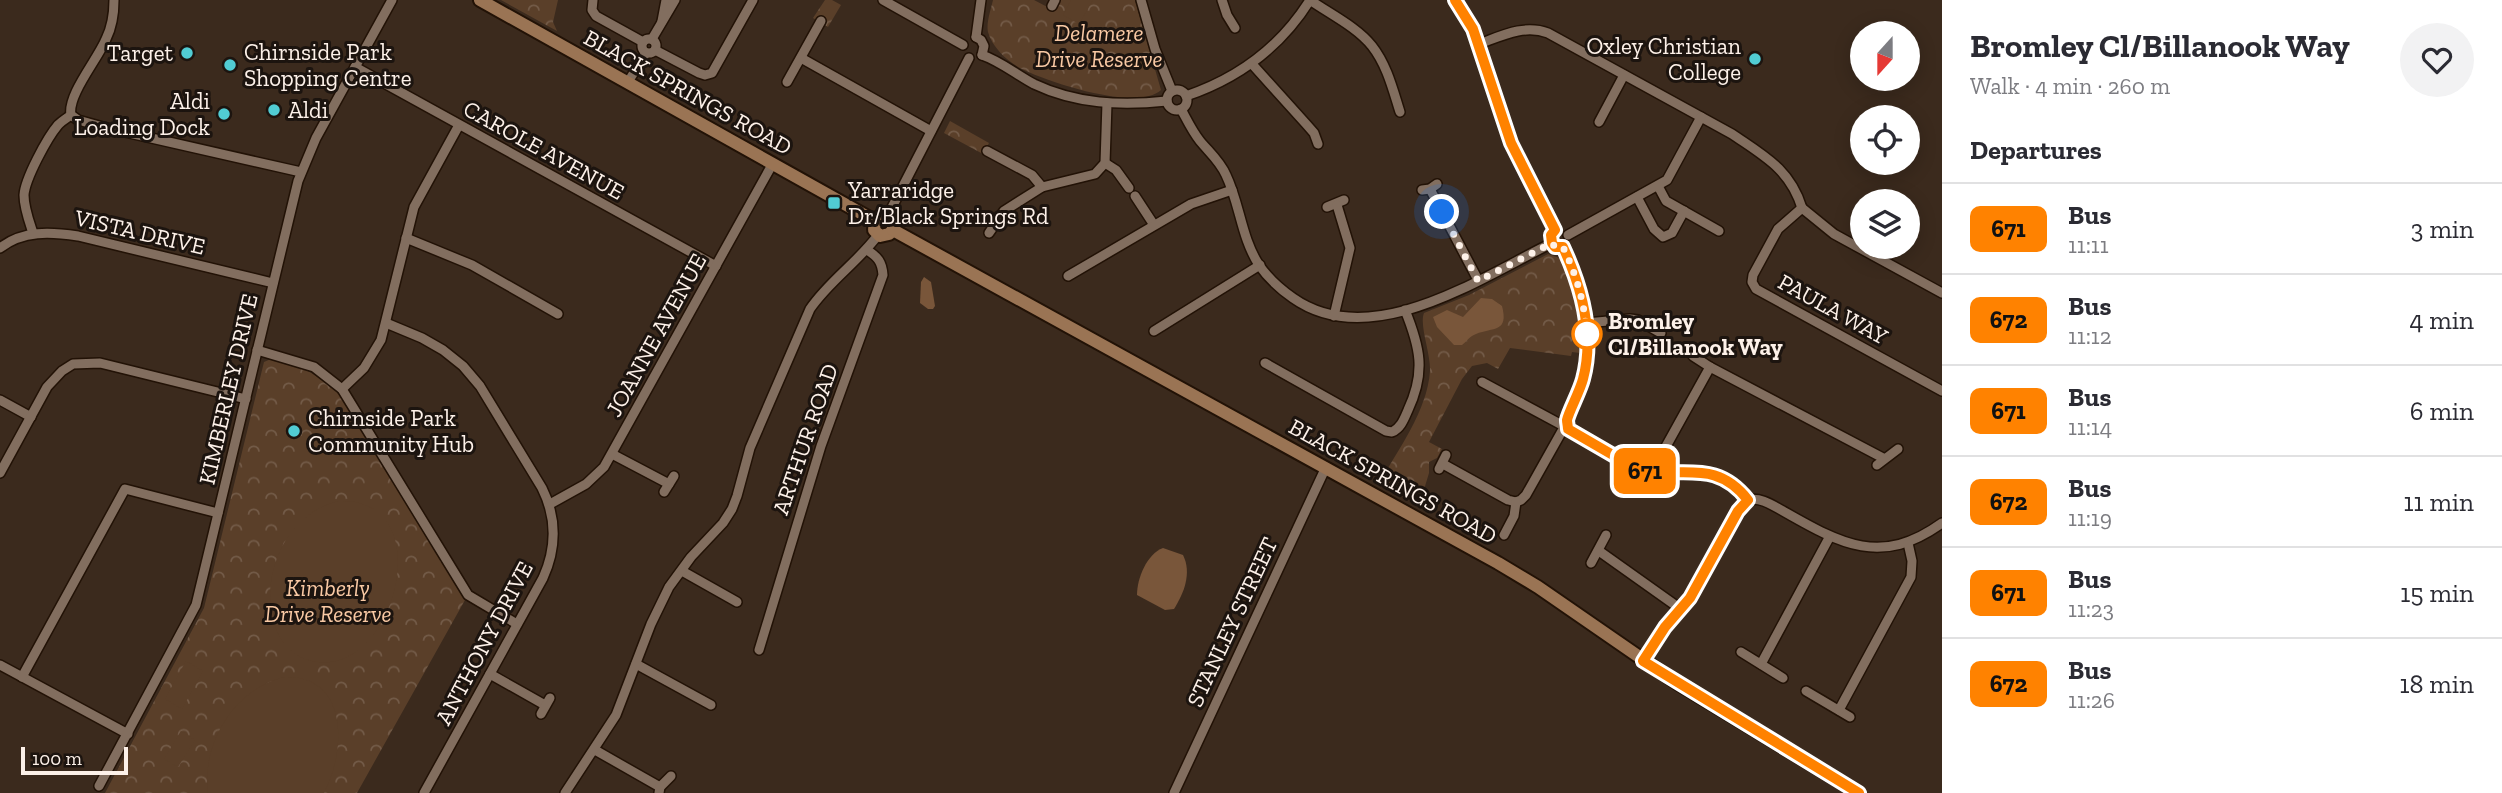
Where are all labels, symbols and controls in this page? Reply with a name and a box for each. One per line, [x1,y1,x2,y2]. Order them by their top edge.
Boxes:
park label: Delamere Drive Reserve [1035,19,1163,73]
north arrow [1850,21,1920,91]
map controls [1850,21,1920,259]
street label: BLACK SPRINGS ROAD [579,23,797,161]
button: heart [2400,23,2474,97]
text: Bromley Cl/Billanook Way [1970,26,2350,65]
place label: Oxley Christian College [1586,32,1741,86]
place label: Chirnside Park Shopping Centre [244,38,412,92]
place label: Target [107,39,173,67]
marker: Target [179,45,195,61]
marker: Oxley Christian College [1747,51,1763,67]
marker: Chirnside Park Shopping Centre [222,57,238,73]
text: Walk · 4 min · 260 m [1970,72,2170,100]
place label: Aldi Loading Dock [74,87,210,141]
street label: CAROLE AVENUE [459,94,629,206]
place label: Aldi [288,96,328,124]
marker: Aldi [266,102,282,118]
button: locate [1850,105,1920,175]
marker: Aldi Loading Dock [216,106,232,122]
text: Departures [1970,134,2102,166]
place label: Yarraridge Dr/Black Springs Rd [847,176,1049,230]
button: layers [1850,189,1920,259]
your location [1424,194,1459,229]
marker: Yarraridge Dr/Black Springs Rd [826,195,842,211]
text: Bus [2068,199,2111,231]
street label: VISTA DRIVE [71,203,208,261]
text: 3 min [2411,213,2474,245]
text: 671 [1991,214,2026,243]
text: 11:11 [2068,231,2109,259]
street label: JOANNE AVENUE [600,249,712,421]
street label: PAULA WAY [1773,267,1893,351]
text: Bus [2068,290,2111,322]
street label: KIMBERLEY DRIVE [192,291,264,487]
text: 4 min [2409,304,2474,336]
text: 672 [1990,305,2027,334]
place label: Bromley Cl/Billanook Way [1608,307,1784,361]
marker: Bromley Cl/Billanook Way [1572,319,1602,349]
text: 11:12 [2068,322,2112,350]
street label: ARTHUR ROAD [766,360,844,518]
text: Bus [2068,381,2111,413]
text: 6 min [2410,395,2474,427]
text: 671 [1991,396,2026,425]
place label: Chirnside Park Community Hub [308,404,474,458]
street label: BLACK SPRINGS ROAD [1284,412,1502,550]
text: 11:14 [2068,413,2112,441]
marker: Chirnside Park Community Hub [286,423,302,439]
line badge: 671 [1605,448,1685,494]
text: 671 [1628,456,1662,485]
text: Bus [2068,472,2111,504]
text: 11 min [2403,486,2474,518]
text: 672 [1990,487,2027,516]
text: 11:19 [2068,504,2112,532]
street label: STANLEY STREET [1180,533,1284,711]
street label: ANTHONY DRIVE [429,556,539,730]
text: Bus [2068,563,2111,595]
park label: Kimberly Drive Reserve [264,574,392,628]
text: 15 min [2400,577,2474,609]
text: 671 [1991,578,2026,607]
text: 11:23 [2068,595,2114,623]
text: Bus [2068,654,2111,686]
text: 18 min [2399,668,2474,700]
text: 672 [1990,669,2027,698]
text: 11:26 [2068,686,2115,714]
scale bar [21,744,128,776]
text: 100 m [32,747,82,770]

